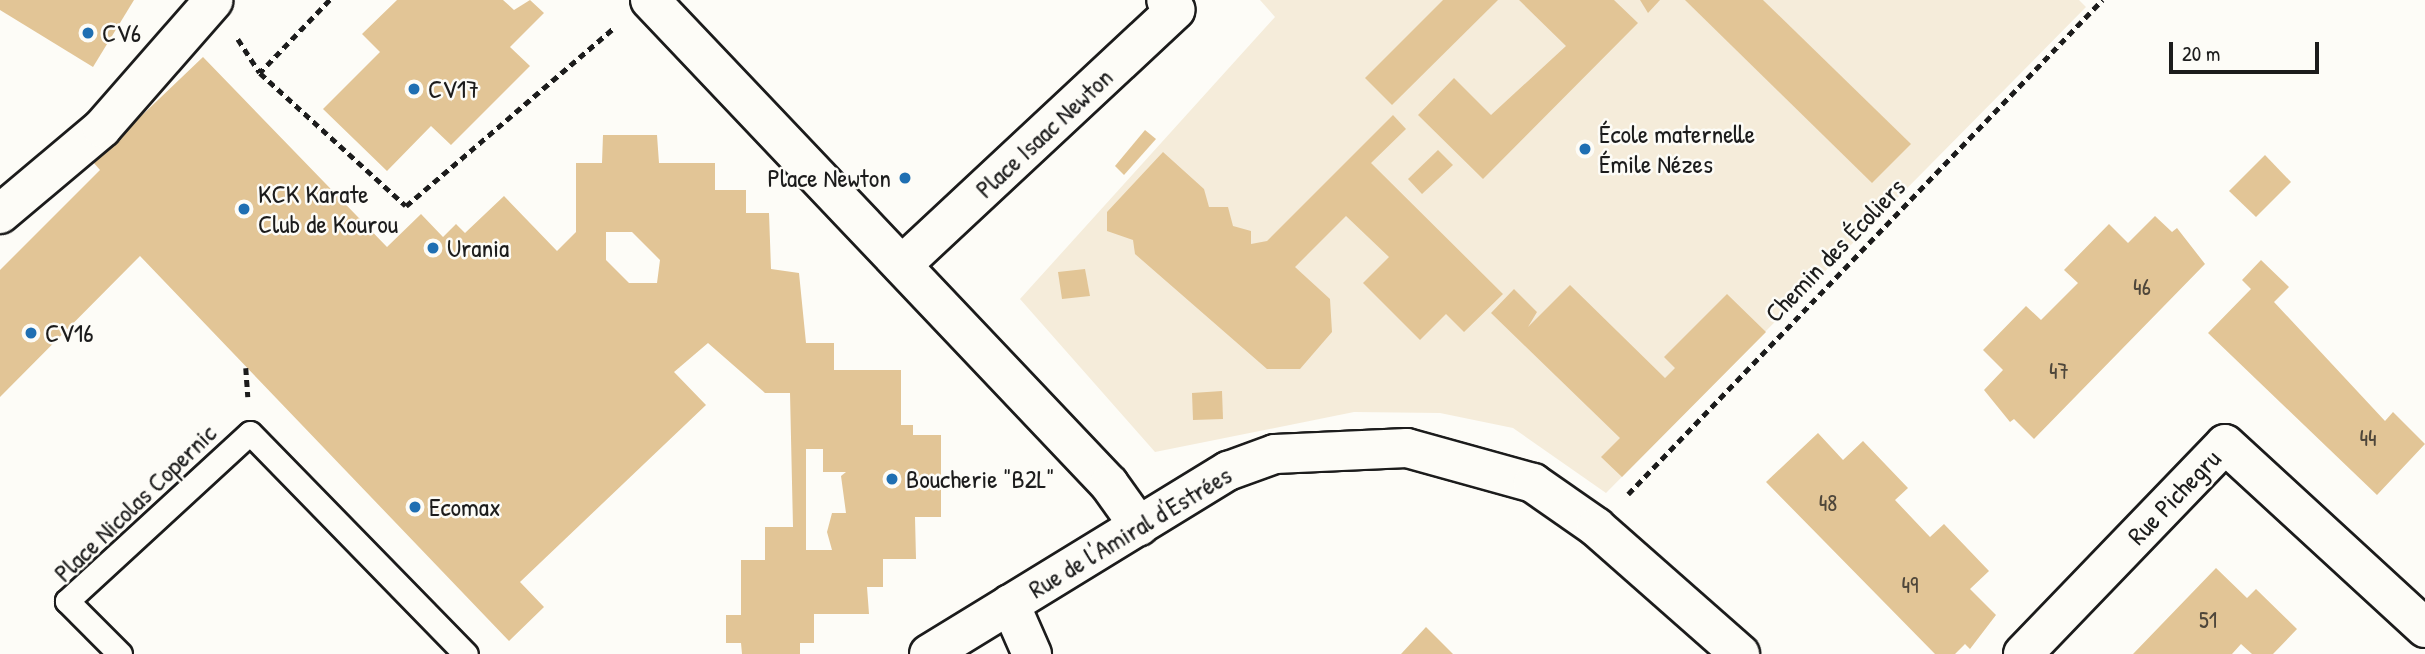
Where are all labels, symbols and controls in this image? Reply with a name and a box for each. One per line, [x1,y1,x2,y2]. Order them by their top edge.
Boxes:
place label: CV6 [102,17,141,49]
marker: CV6 [80,25,96,41]
scale bar [2173,28,2324,72]
text: 20 m [2182,39,2220,68]
street label: Place Isaac Newton [969,62,1119,204]
place label: CV17 [428,73,479,105]
marker: CV17 [406,81,422,97]
place label: École maternelle Émile Nézes [1599,118,1755,180]
marker: École maternelle Émile Nézes [1577,141,1593,157]
place label: Place Newton [768,162,891,194]
marker: Place Newton [897,170,913,186]
street label: Chemin des Écoliers [1758,171,1912,329]
place label: KCK Karate Club de Kourou [258,178,398,240]
marker: KCK Karate Club de Kourou [236,201,252,217]
place label: Urania [447,232,509,264]
marker: Urania [425,240,441,256]
house number: 46 [2133,273,2151,301]
place label: CV16 [45,317,94,349]
marker: CV16 [23,325,39,341]
house number: 47 [2049,357,2069,385]
street label: Place Nicolas Copernic [47,418,223,588]
house number: 44 [2359,424,2377,452]
street label: Rue Pichegru [2121,443,2227,551]
street label: Rue de l'Amiral d'Estrées [1023,459,1237,605]
place label: Boucherie "B2L" [906,463,1054,495]
marker: Boucherie "B2L" [884,471,900,487]
house number: 48 [1819,489,1837,517]
place label: Ecomax [429,491,501,523]
marker: Ecomax [407,499,423,515]
house number: 49 [1901,571,1919,599]
house number: 51 [2199,606,2217,634]

